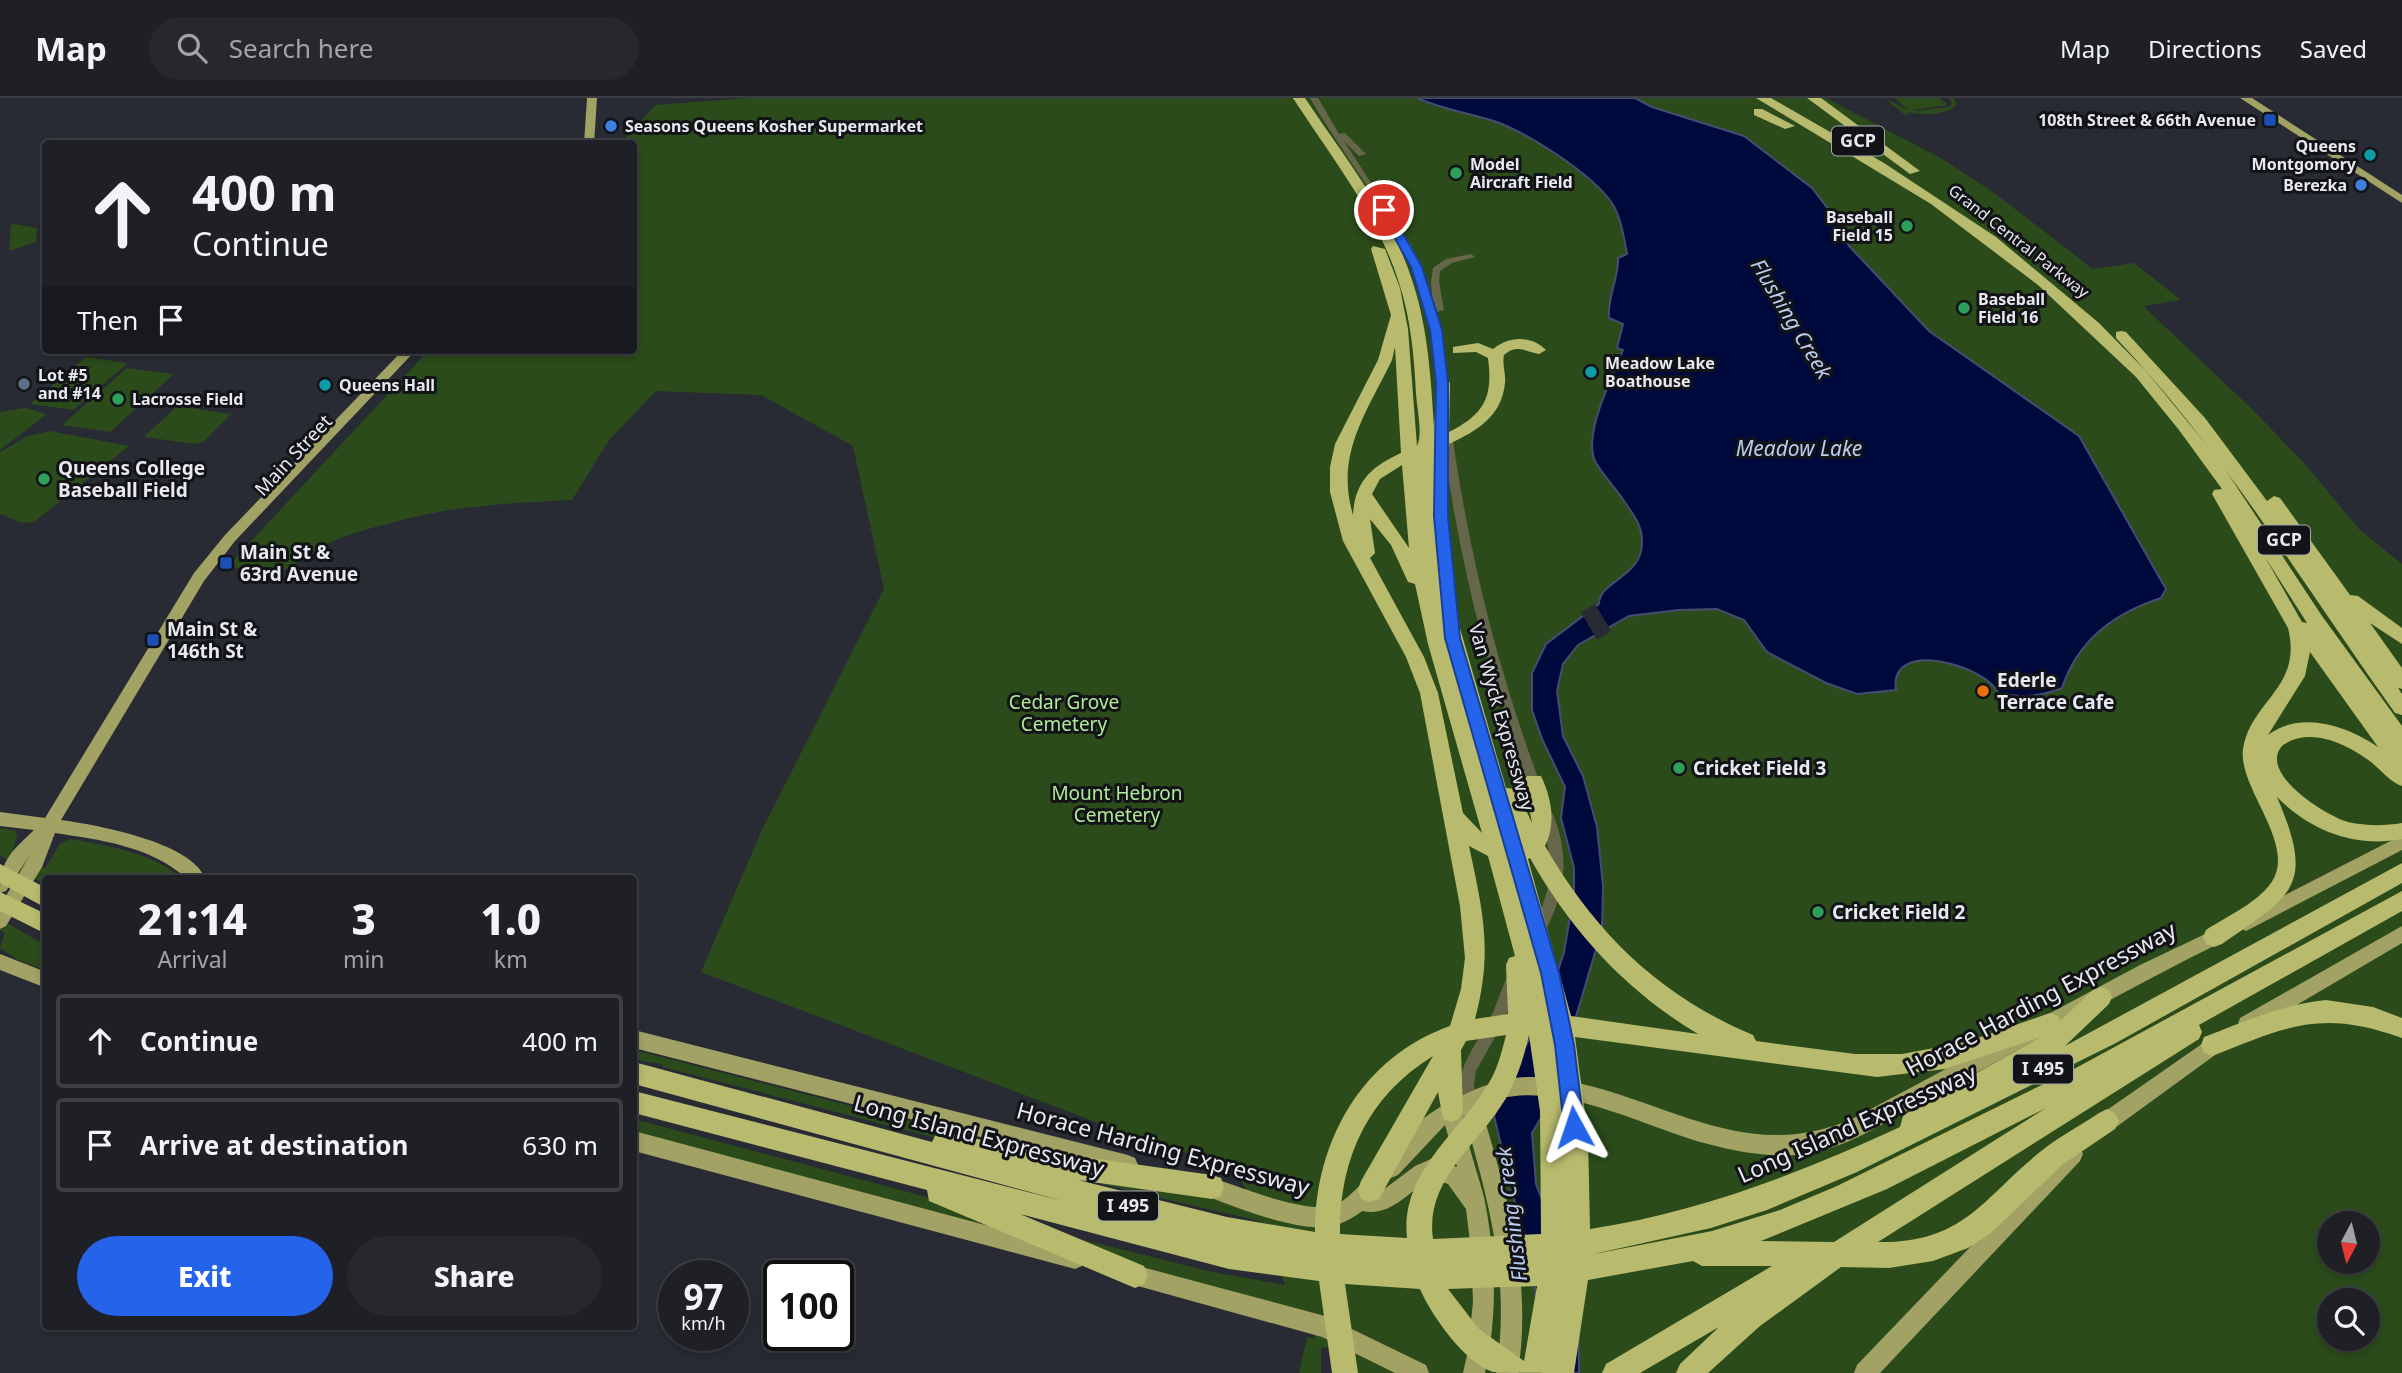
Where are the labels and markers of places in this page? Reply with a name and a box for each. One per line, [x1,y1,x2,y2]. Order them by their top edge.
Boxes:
place label: 108th Street & 66th Avenue [2038,109,2256,131]
marker: 108th Street & 66th Avenue [2262,112,2278,128]
place label: Seasons Queens Kosher Supermarket [625,115,923,137]
marker: Seasons Queens Kosher Supermarket [603,118,619,134]
place label: Queens Montgomory [2252,135,2357,175]
marker: Queens Montgomory [2362,147,2378,163]
place label: Model Aircraft Field [1470,153,1573,193]
marker: Model Aircraft Field [1448,165,1464,181]
place label: Berezka [2283,174,2347,196]
marker: Berezka [2353,177,2369,193]
pin [1354,180,1414,240]
place label: Baseball Field 15 [1826,206,1893,246]
marker: Baseball Field 15 [1899,218,1915,234]
place label: Baseball Field 16 [1978,288,2045,328]
marker: Baseball Field 16 [1956,300,1972,316]
place label: Meadow Lake Boathouse [1605,352,1715,392]
place label: Lot #5 and #14 [38,364,101,404]
marker: Meadow Lake Boathouse [1583,364,1599,380]
place label: Queens Hall [339,374,435,396]
marker: Lot #5 and #14 [16,376,32,392]
marker: Queens Hall [317,377,333,393]
place label: Lacrosse Field [132,388,243,410]
marker: Lacrosse Field [110,391,126,407]
place label: Queens College Baseball Field [58,455,205,503]
marker: Queens College Baseball Field [36,471,52,487]
place label: Main St & 63rd Avenue [240,539,358,587]
marker: Main St & 63rd Avenue [218,555,234,571]
place label: Main St & 146th St [167,616,258,664]
marker: Main St & 146th St [145,632,161,648]
place label: Ederle Terrace Cafe [1997,667,2114,715]
marker: Ederle Terrace Cafe [1975,683,1991,699]
place label: Cricket Field 3 [1693,755,1827,781]
marker: Cricket Field 3 [1671,760,1687,776]
place label: Cricket Field 2 [1832,899,1966,925]
marker: Cricket Field 2 [1810,904,1826,920]

